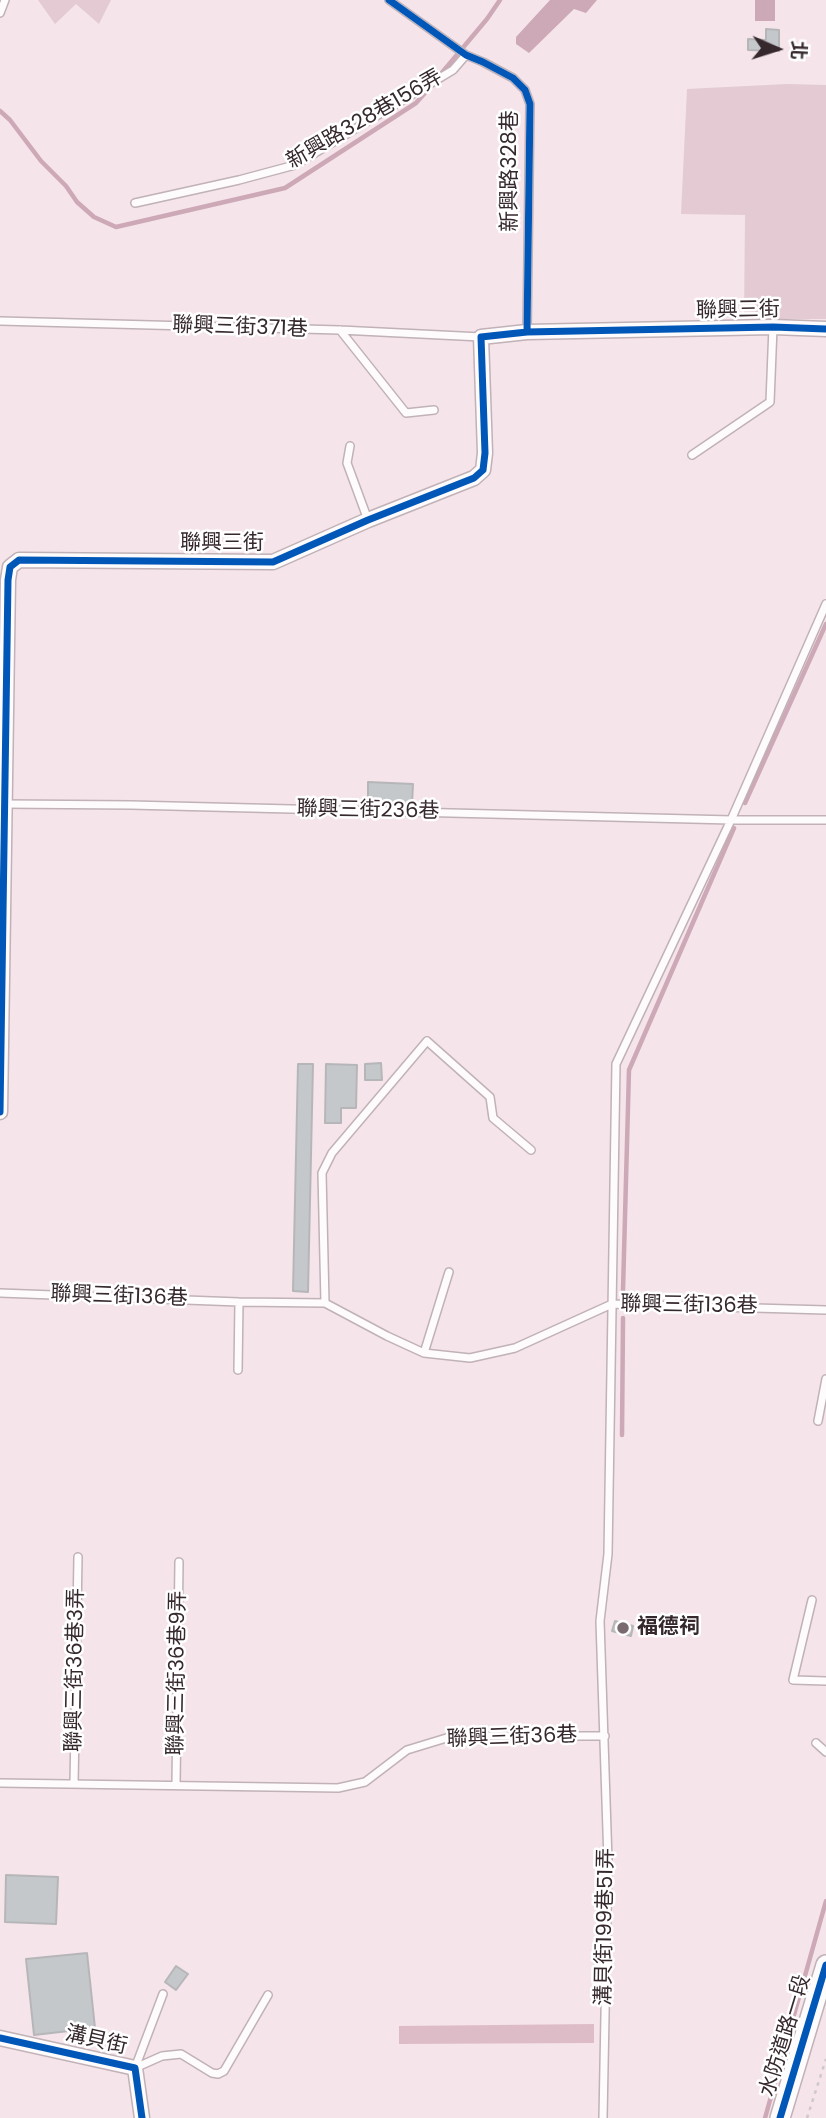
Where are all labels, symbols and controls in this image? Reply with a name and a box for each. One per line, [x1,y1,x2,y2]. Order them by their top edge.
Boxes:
north arrow [742,14,812,84]
text: 北 [784,40,812,60]
street label: 新興路328巷156弄 [283,65,447,175]
street label: 新興路328巷 [498,110,524,232]
street label: 聯興三街 [696,298,780,324]
street label: 聯興三街371巷 [172,313,308,343]
street label: 聯興三街 [180,531,264,557]
street label: 聯興三街236巷 [296,797,440,825]
street label: 聯興三街136巷 [50,1282,188,1312]
street label: 聯興三街136巷 [620,1292,758,1320]
street label: 聯興三街36巷3弄 [62,1588,90,1752]
street label: 聯興三街36巷9弄 [164,1590,192,1756]
place label: 福德祠 [637,1615,700,1641]
marker: 福德祠 [615,1620,631,1636]
street label: 聯興三街36巷 [446,1723,578,1753]
street label: 溝貝街199巷51弄 [592,1848,620,2006]
street label: 水防道路一段 [756,1972,816,2100]
street label: 溝貝街 [62,2022,130,2060]

